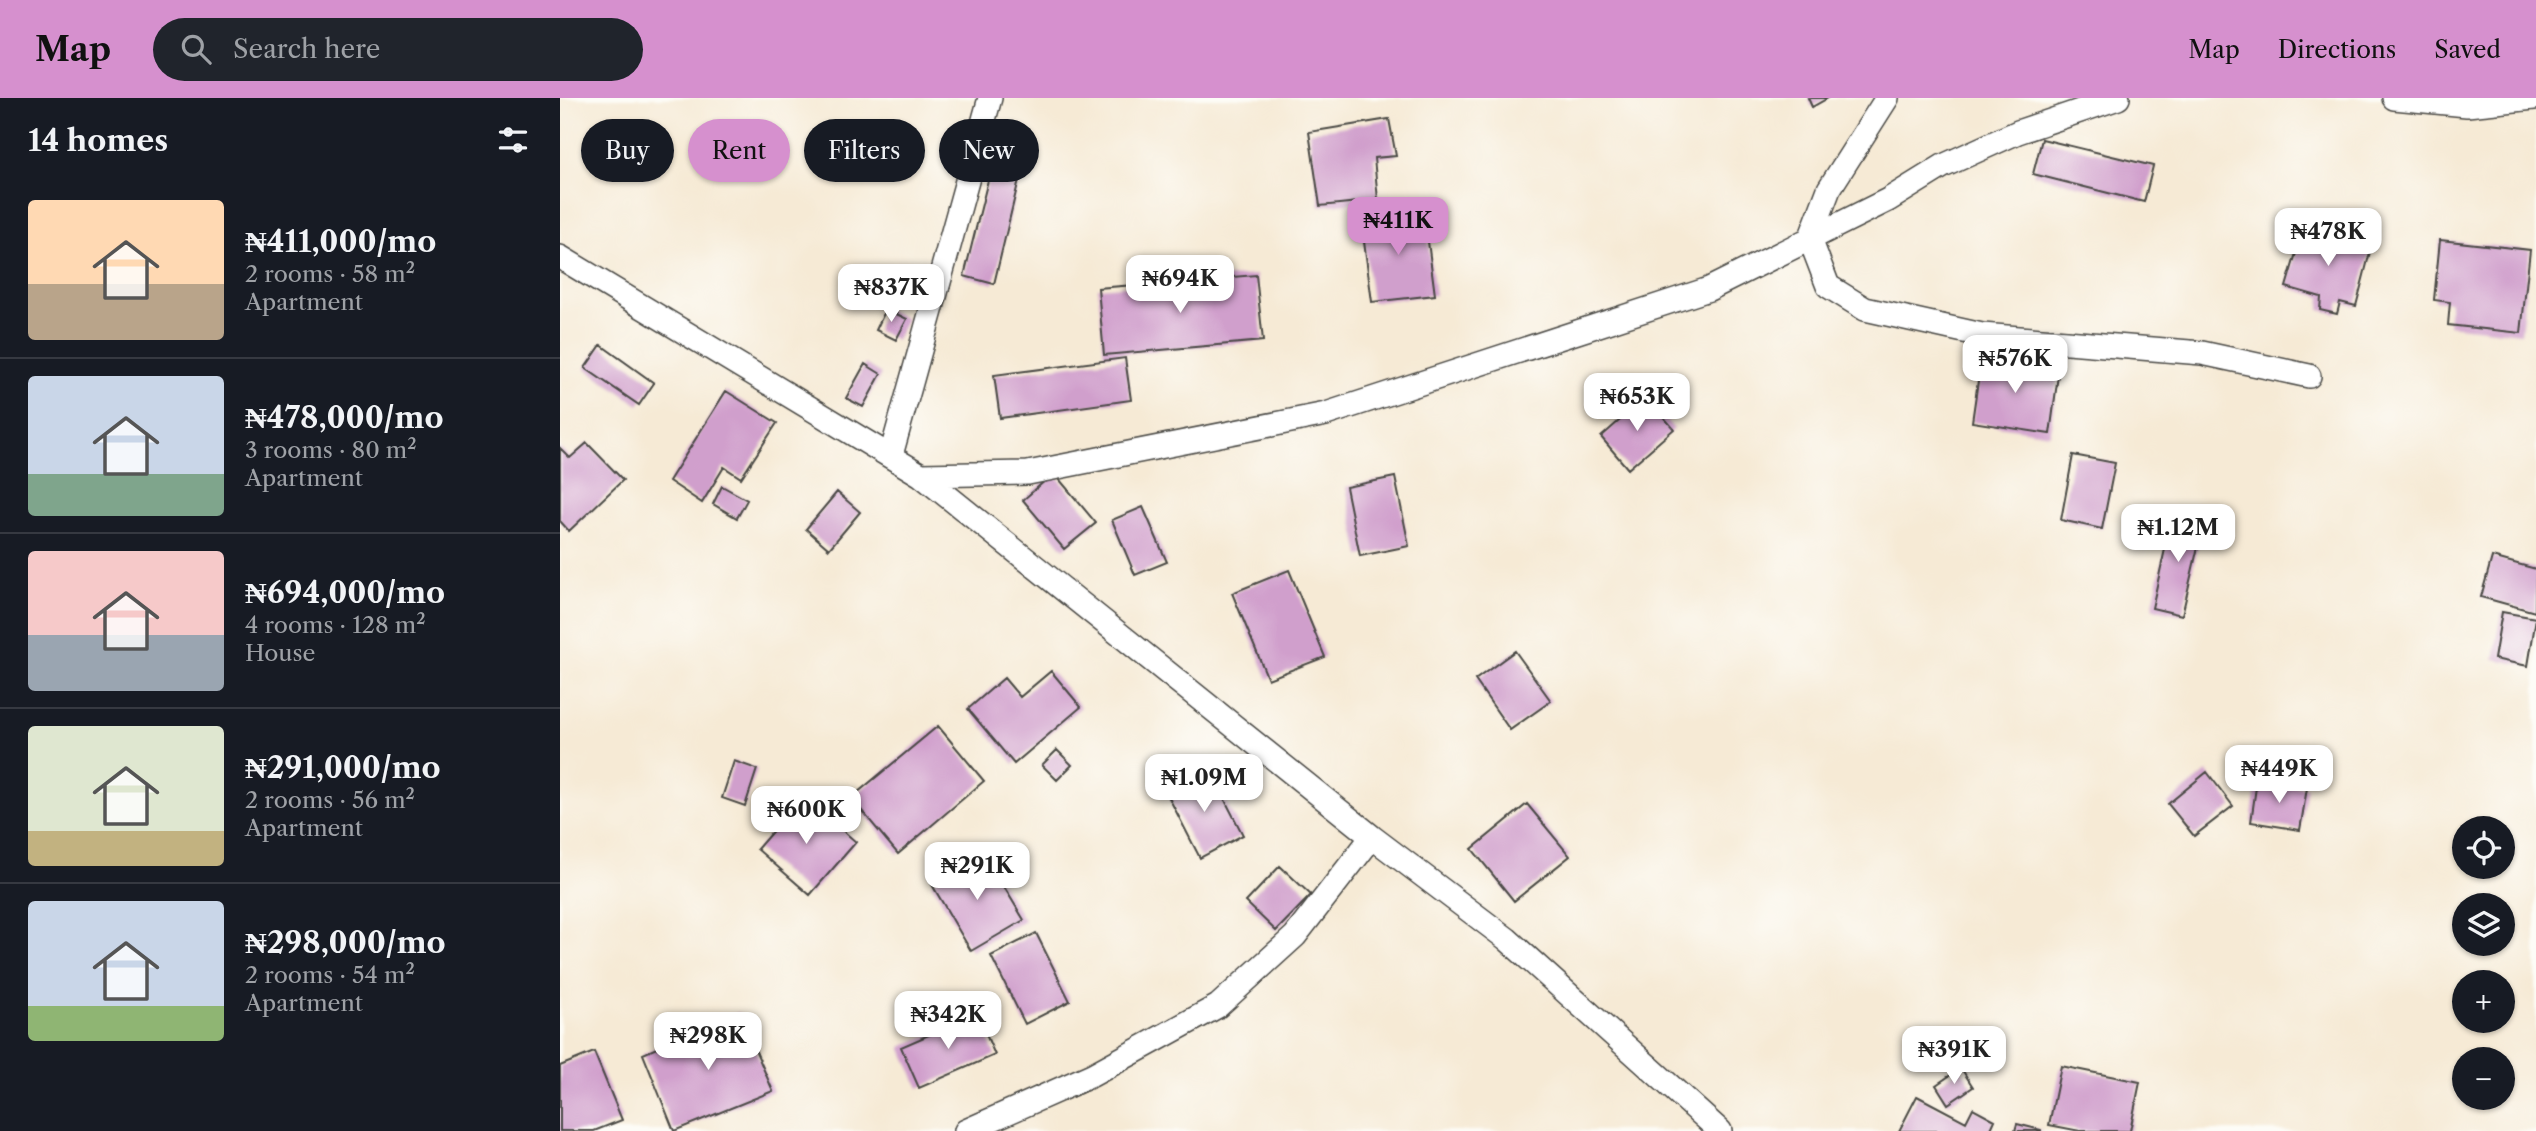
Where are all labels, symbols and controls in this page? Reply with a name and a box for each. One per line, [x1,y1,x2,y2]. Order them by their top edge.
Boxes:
search box [153,18,643,81]
text: Map [35,29,111,70]
icon: search [177,30,215,68]
text: Search here [233,33,380,65]
text: Map [2188,35,2240,64]
text: Directions [2278,35,2396,64]
text: Saved [2434,35,2501,64]
chip: Buy [581,119,674,182]
chip: Rent [688,119,790,182]
chip: Filters [804,119,925,182]
chip: New [939,119,1039,182]
icon: filters [494,121,532,159]
text: 14 homes [28,122,168,159]
pin: ₦411K [1349,198,1447,257]
text: ₦411K [1363,206,1433,234]
pin: ₦478K [2279,208,2377,268]
text: ₦478K [2291,217,2365,245]
text: ₦411,000/mo [245,223,436,260]
icon: home [84,228,168,312]
pin: ₦694K [1131,256,1229,315]
text: 2 rooms · 58 m² [245,260,415,288]
pin: ₦837K [842,264,940,324]
text: ₦694K [1142,264,1218,292]
text: ₦837K [854,273,928,301]
text: Apartment [245,288,363,316]
pin: ₦576K [1966,336,2064,395]
text: ₦576K [1979,344,2051,372]
pin: ₦653K [1588,374,1686,433]
text: ₦653K [1600,382,1674,410]
text: ₦478,000/mo [245,399,443,436]
icon: home [84,404,168,488]
text: 3 rooms · 80 m² [245,436,417,464]
text: Apartment [245,464,363,492]
pin: ₦1.12M [2121,504,2235,564]
text: ₦1.12M [2137,513,2219,541]
text: ₦694,000/mo [245,574,445,611]
icon: home [84,579,168,663]
text: 4 rooms · 128 m² [245,611,426,639]
text: House [245,639,315,667]
pin: ₦449K [2230,746,2328,805]
text: ₦291,000/mo [245,749,441,786]
icon: home [84,754,168,838]
pin: ₦1.09M [1147,754,1261,814]
text: ₦449K [2241,754,2317,782]
text: ₦1.09M [1161,763,1247,791]
text: 2 rooms · 56 m² [245,786,415,814]
pin: ₦600K [757,786,855,846]
text: ₦600K [767,795,845,823]
text: Apartment [245,814,363,842]
map controls [2452,816,2515,1110]
button: locate [2452,816,2515,879]
pin: ₦291K [928,842,1026,902]
text: ₦291K [941,851,1013,879]
button: layers [2452,893,2515,956]
text: ₦298,000/mo [245,924,446,961]
icon: home [84,929,168,1013]
text: 2 rooms · 54 m² [245,961,415,989]
button: + [2452,970,2515,1033]
text: Apartment [245,989,363,1017]
pin: ₦342K [899,992,997,1051]
text: ₦342K [910,1000,986,1028]
pin: ₦298K [659,1012,757,1072]
text: ₦298K [670,1021,746,1049]
pin: ₦391K [1905,1026,2003,1086]
text: ₦391K [1918,1035,1990,1063]
button: − [2452,1047,2515,1110]

